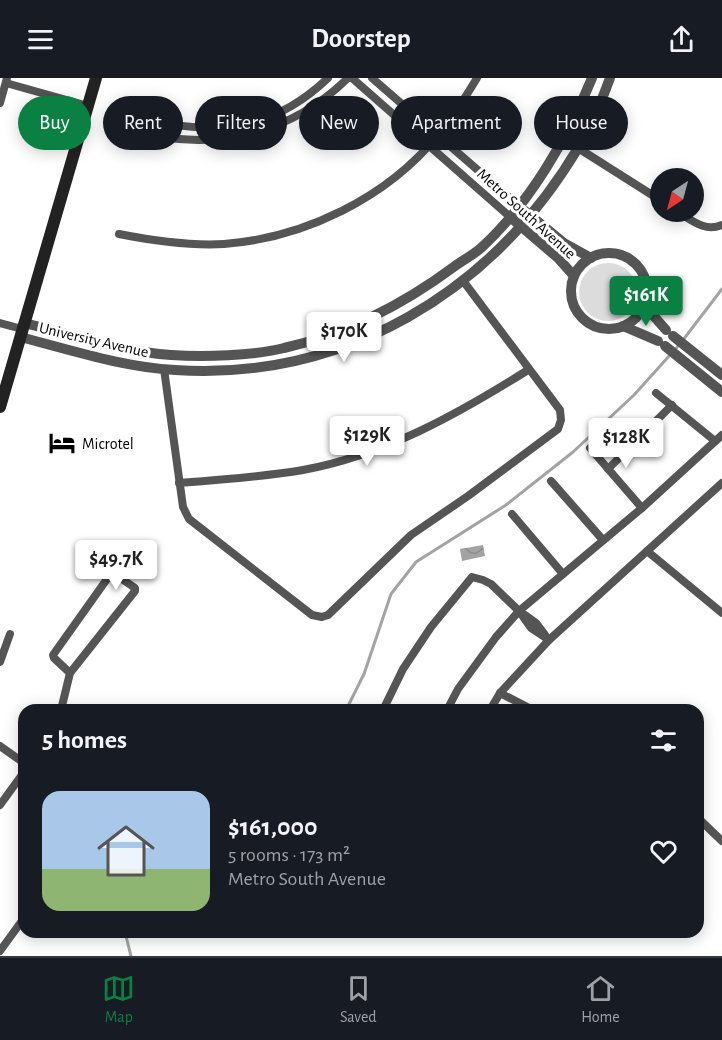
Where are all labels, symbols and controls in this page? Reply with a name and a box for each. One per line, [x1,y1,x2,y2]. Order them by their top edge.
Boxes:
icon: menu [24,23,57,56]
icon: share [665,23,698,56]
text: Doorstep [311,25,411,52]
chip: Buy [18,96,91,150]
chip: Rent [103,96,183,150]
chip: Filters [195,96,287,150]
chip: New [299,96,379,150]
chip: Apartment [391,96,522,150]
chip: House [534,96,628,150]
street label: Metro South Avenue [474,166,579,262]
north arrow [650,168,704,222]
map controls [650,168,704,222]
pin: $161K [604,276,688,327]
text: $161K [624,285,668,305]
pin: $170K [302,312,386,363]
street label: University Avenue [37,320,150,361]
text: $170K [321,321,367,341]
pin: $129K [325,416,409,467]
pin: $128K [584,418,668,469]
text: $129K [344,425,390,445]
text: $128K [602,427,650,447]
hotel icon: Microtel [47,428,77,458]
place label: Microtel [82,436,134,452]
pin: $49.7K [67,540,165,591]
text: $49.7K [89,549,143,569]
icon: filters [647,724,680,757]
text: 5 homes [42,727,127,753]
text: $161,000 [228,814,318,840]
icon: home [90,815,162,887]
icon: heart [647,835,680,868]
text: 5 rooms · 173 m² [228,845,350,865]
text: Metro South Avenue [228,869,386,889]
tab: Map [102,972,135,1027]
tab: Saved [340,972,377,1027]
tab: Home [581,972,620,1027]

